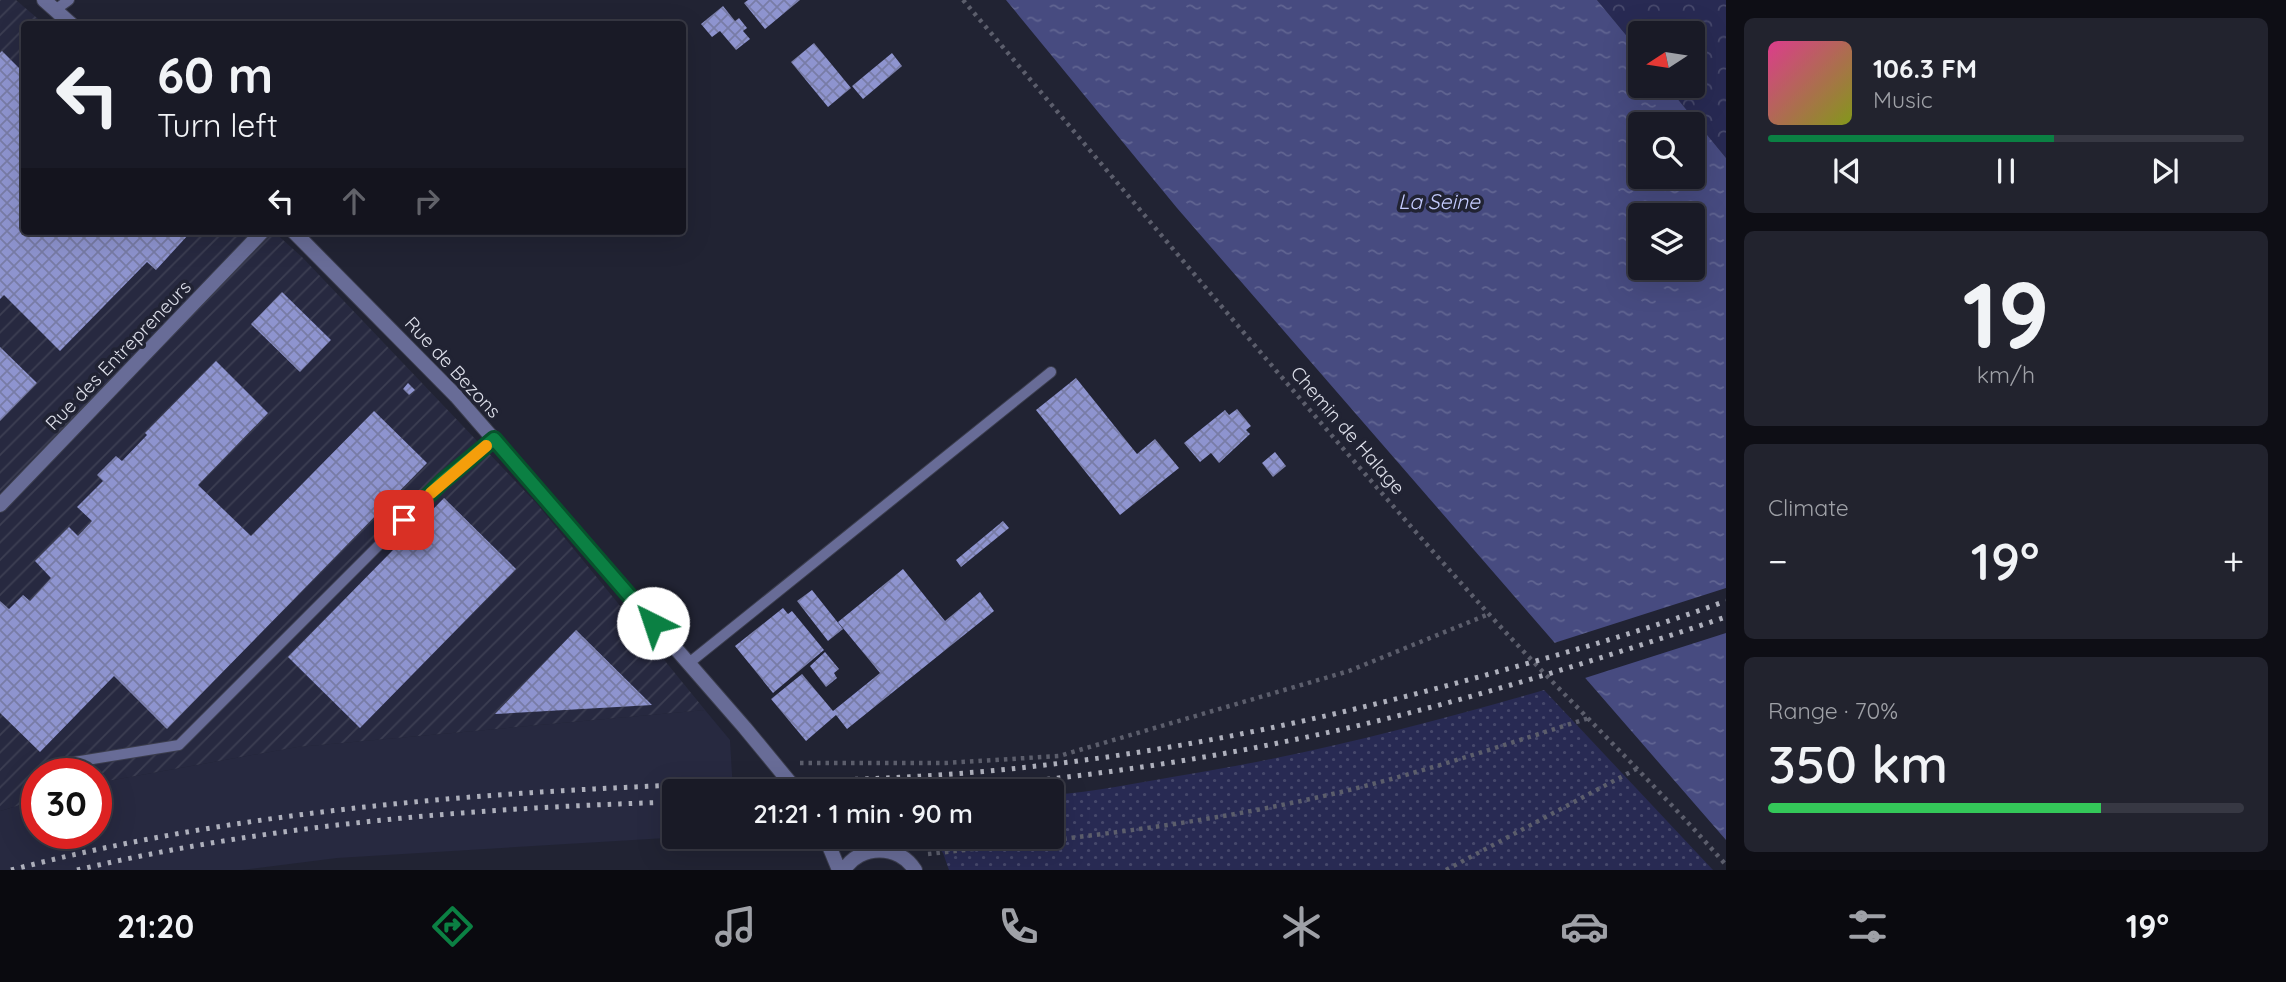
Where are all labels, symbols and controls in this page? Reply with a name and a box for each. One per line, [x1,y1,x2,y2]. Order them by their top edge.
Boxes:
north arrow [1628,21,1704,98]
map controls [1628,21,1705,280]
text: 60 m [157,44,273,105]
icon: left [42,49,133,140]
text: 106.3 FM [1873,52,1977,85]
text: Music [1873,85,1933,114]
text: Turn left [157,105,278,145]
button: search [1628,112,1705,189]
icon: previous [1828,152,1866,190]
icon: pause [1987,152,2025,190]
icon: next [2146,152,2184,190]
icon: left [262,182,300,220]
icon: ahead [335,182,373,220]
icon: right [408,182,446,220]
water label: La Seine [1398,188,1481,214]
button: layers [1628,203,1705,280]
text: 19 [1962,257,2050,371]
street label: Rue des Entrepreneurs [40,275,196,435]
street label: Rue de Bezons [400,311,506,423]
text: km/h [1977,360,2035,389]
street label: Chemin de Halage [1286,361,1410,499]
pin [374,490,434,550]
text: Climate [1768,493,1849,522]
icon: arrive [385,501,423,539]
text: 19° [1971,528,2040,593]
text: − [1768,537,1788,585]
text: + [2223,537,2244,585]
position arrow [616,586,690,660]
text: Range · 70% [1768,696,1898,725]
text: 350 km [1768,731,1948,796]
speed limit sign: 30 [21,758,112,849]
text: 21:21 · 1 min · 90 m [753,797,973,830]
icon: directions [428,902,477,951]
icon: music [711,902,760,951]
icon: phone [994,902,1043,951]
icon: climate [1277,902,1326,951]
icon: car [1560,902,1609,951]
icon: filters [1843,902,1892,951]
text: 21:20 [117,906,194,946]
text: 19° [2126,906,2169,946]

